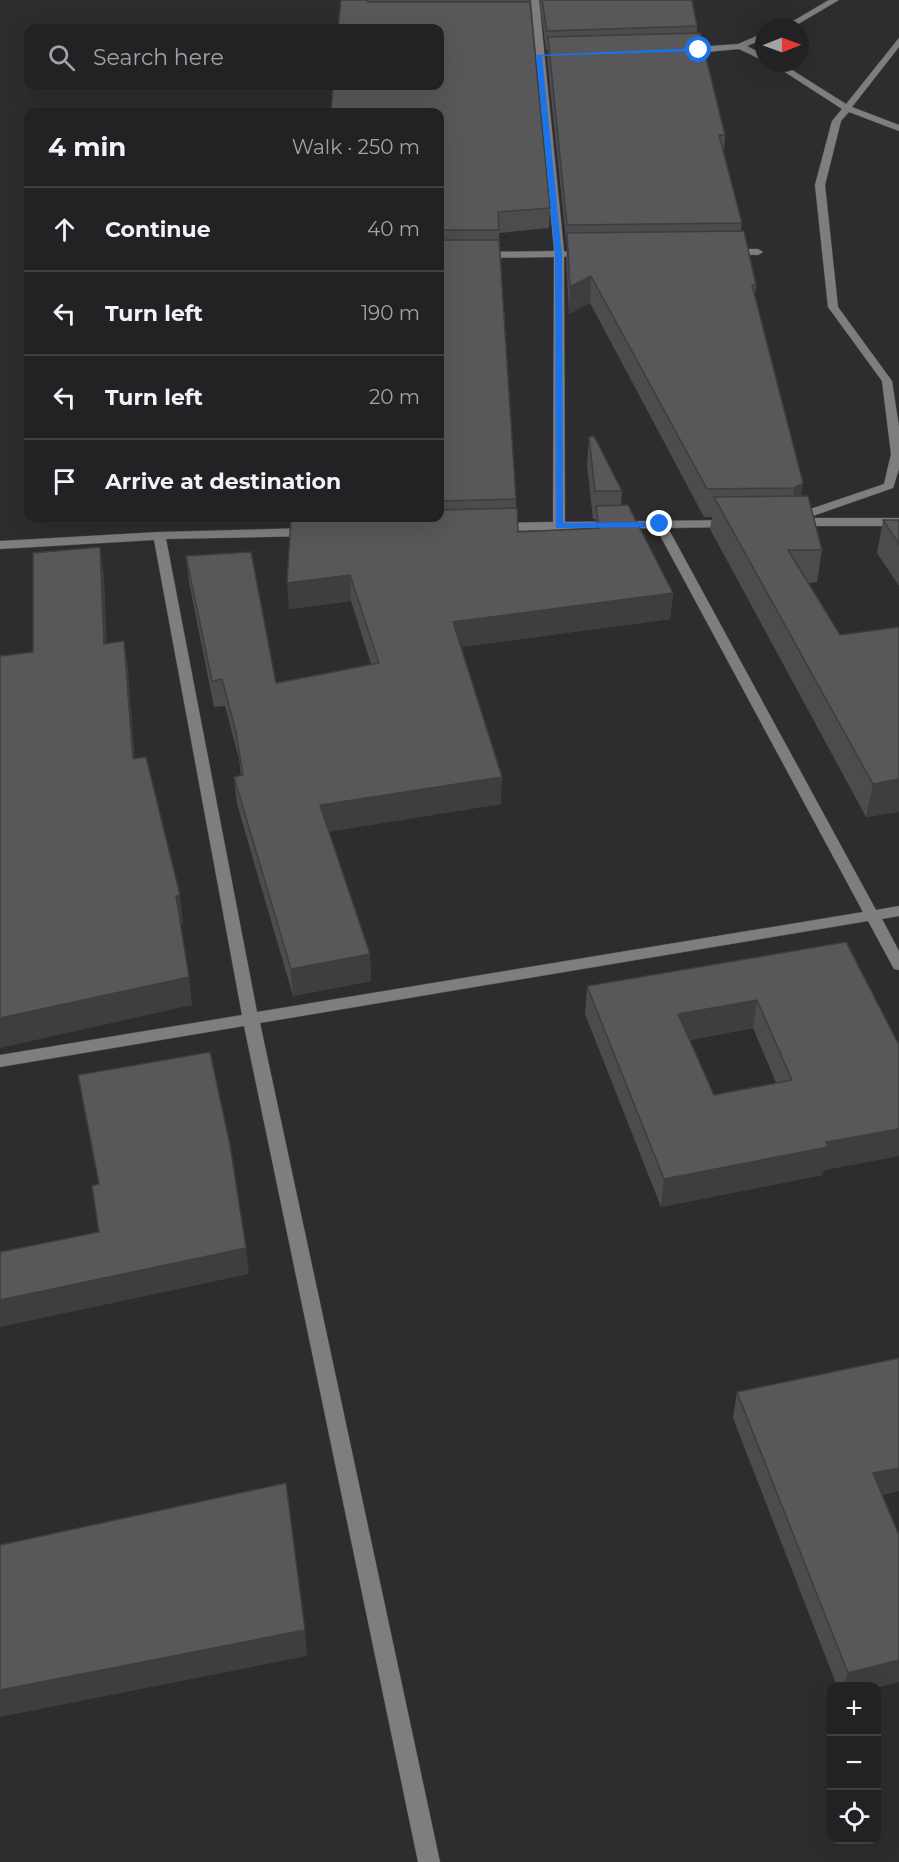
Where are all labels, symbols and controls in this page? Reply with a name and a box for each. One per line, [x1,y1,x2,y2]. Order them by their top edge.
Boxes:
north arrow [755,18,809,72]
search box [24,24,444,90]
route start [685,36,711,62]
icon: search [45,41,78,74]
text: Search here [93,44,224,71]
text: 4 min [48,131,126,163]
text: Walk · 250 m [292,135,420,159]
icon: ahead [48,213,81,246]
text: Continue [105,216,211,243]
text: 40 m [367,217,420,241]
icon: left [48,297,81,330]
text: Turn left [105,300,203,327]
text: 190 m [361,301,420,325]
icon: left [48,381,81,414]
text: Turn left [105,384,203,411]
text: 20 m [369,385,420,409]
icon: arrive [48,465,81,498]
text: Arrive at destination [105,468,341,495]
route end [646,510,672,536]
map controls [827,1682,881,1844]
button: + [827,1682,881,1736]
button: − [827,1736,881,1790]
button: locate [827,1790,881,1844]

